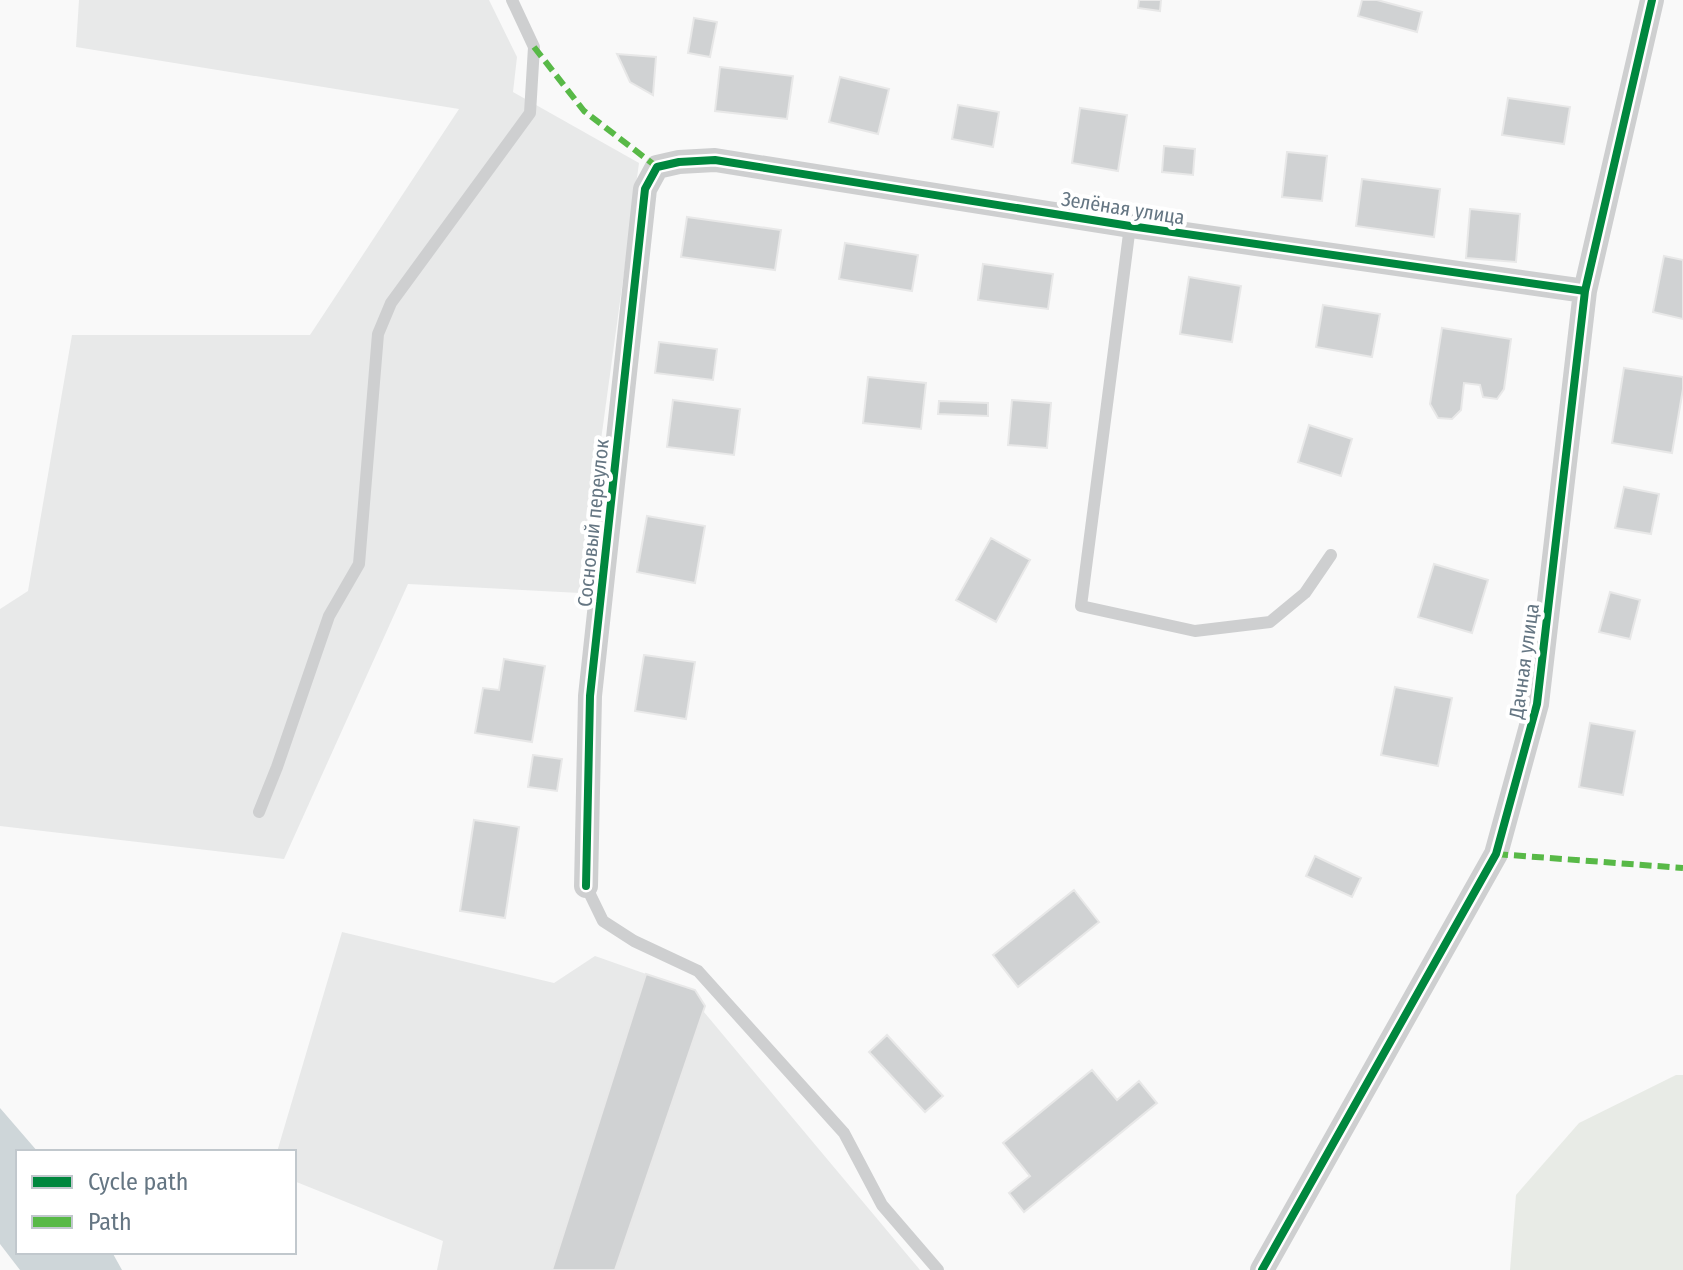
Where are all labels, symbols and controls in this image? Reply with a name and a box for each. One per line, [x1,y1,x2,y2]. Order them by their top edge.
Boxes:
street label: Зелёная улица [1060,186,1186,230]
street label: Сосновый переулок [572,437,614,608]
street label: Дачная улица [1504,602,1544,721]
legend [16,1150,296,1254]
text: Cycle path [88,1168,188,1196]
text: Path [88,1208,132,1236]

